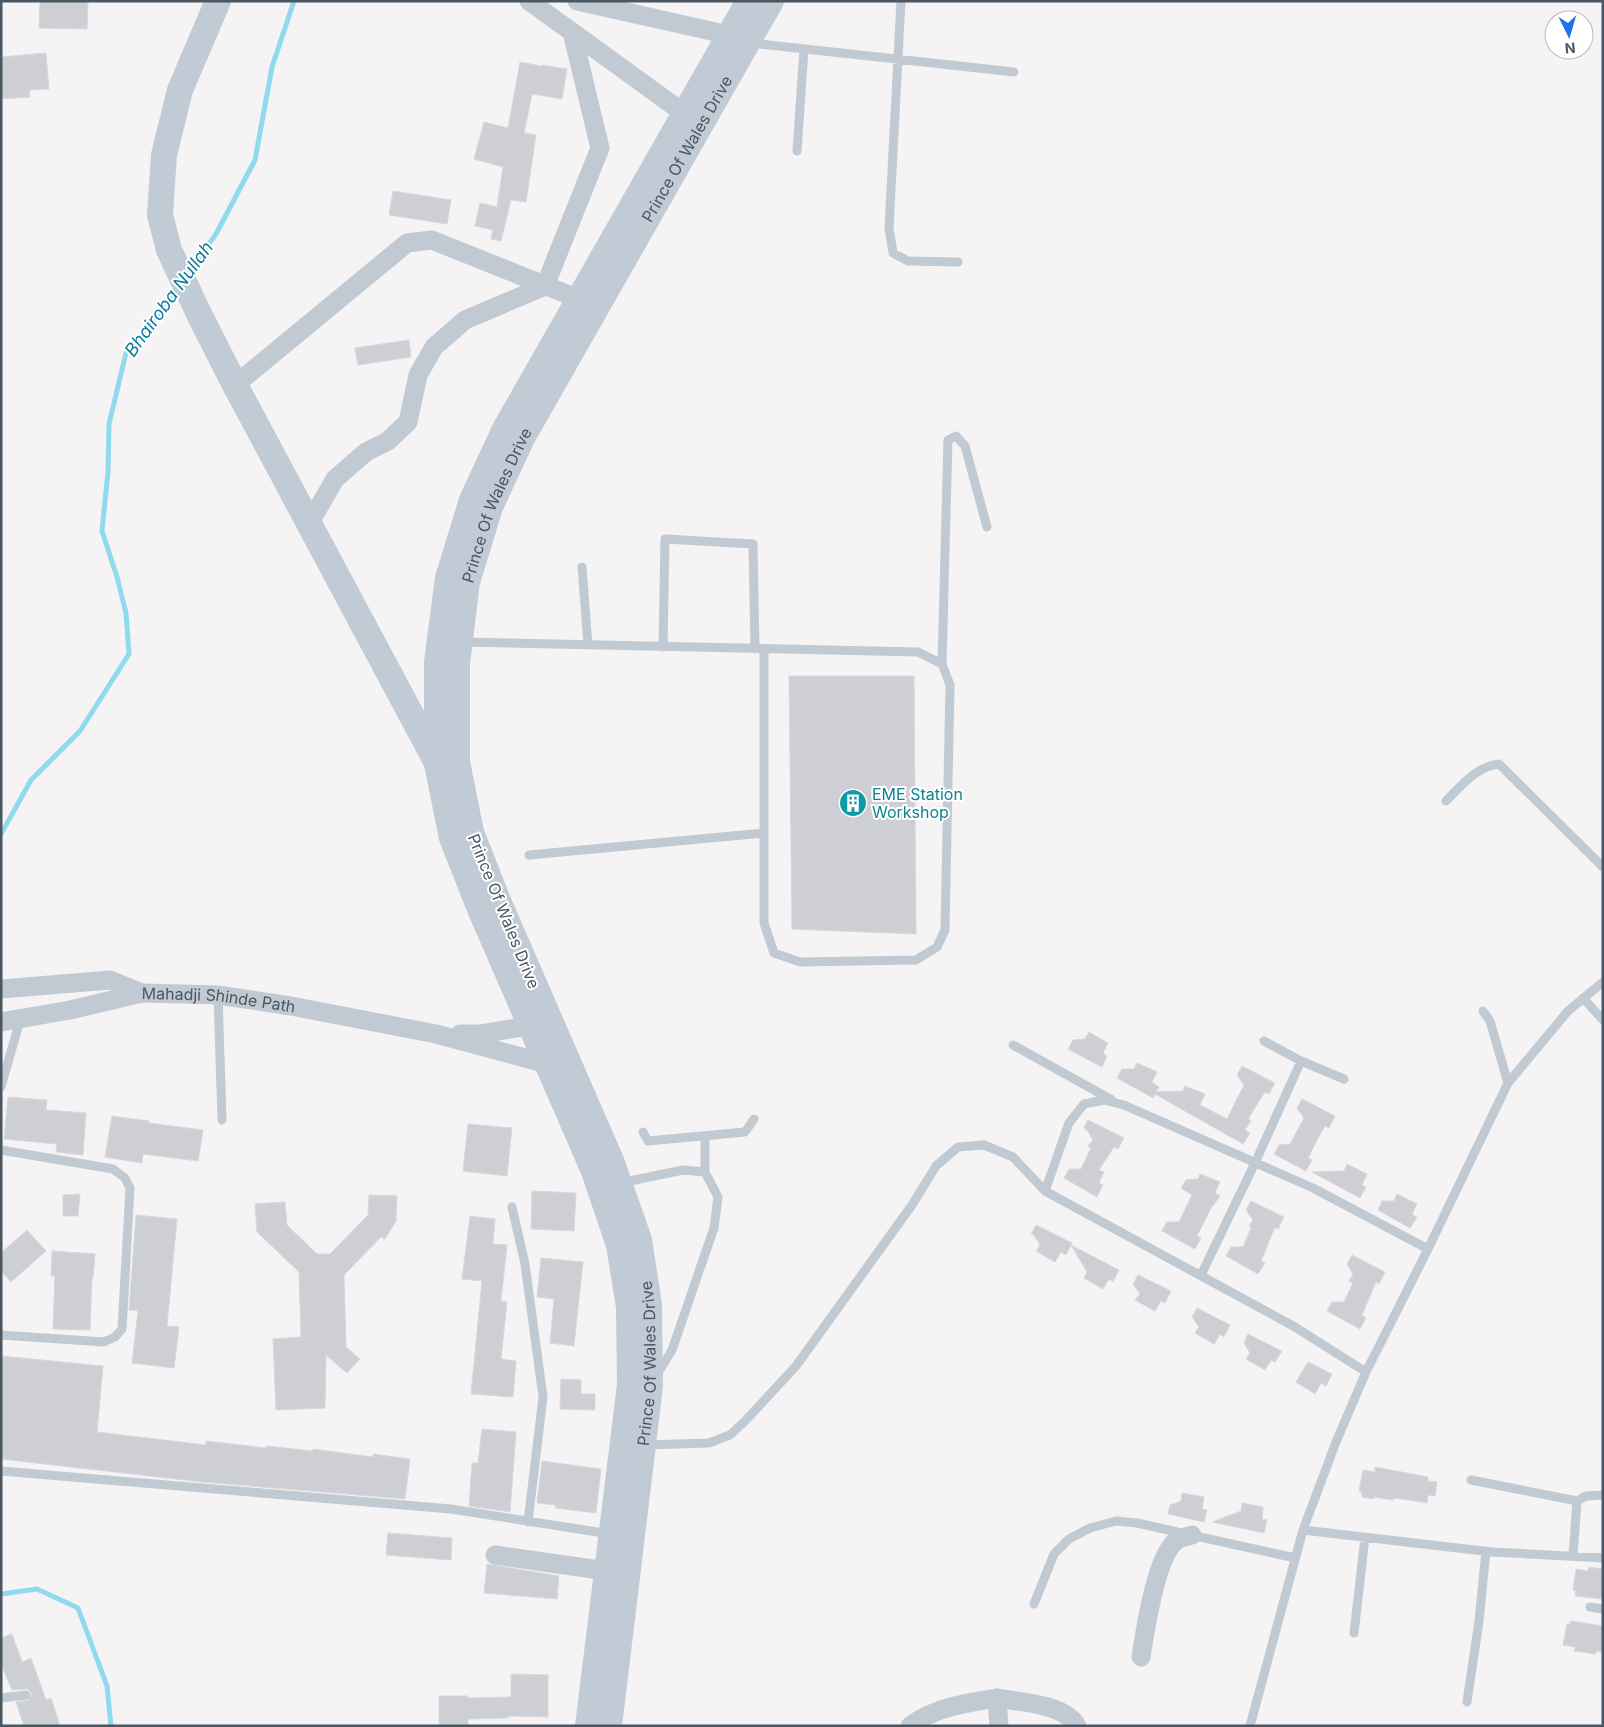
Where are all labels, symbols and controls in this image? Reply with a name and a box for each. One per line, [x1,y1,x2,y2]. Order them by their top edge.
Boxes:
north arrow [1544,10,1594,60]
text: N [1564,40,1576,57]
street label: Prince Of Wales Drive [637,72,736,226]
water label: Bhairoba Nullah [120,237,217,360]
street label: Prince Of Wales Drive [457,424,536,585]
place label: EME Station Workshop [872,784,963,822]
building icon: EME Station Workshop [838,788,868,818]
street label: Prince Of Wales Drive [464,831,544,991]
street label: Mahadji Shinde Path [141,983,297,1017]
street label: Prince Of Wales Drive [633,1280,661,1447]

